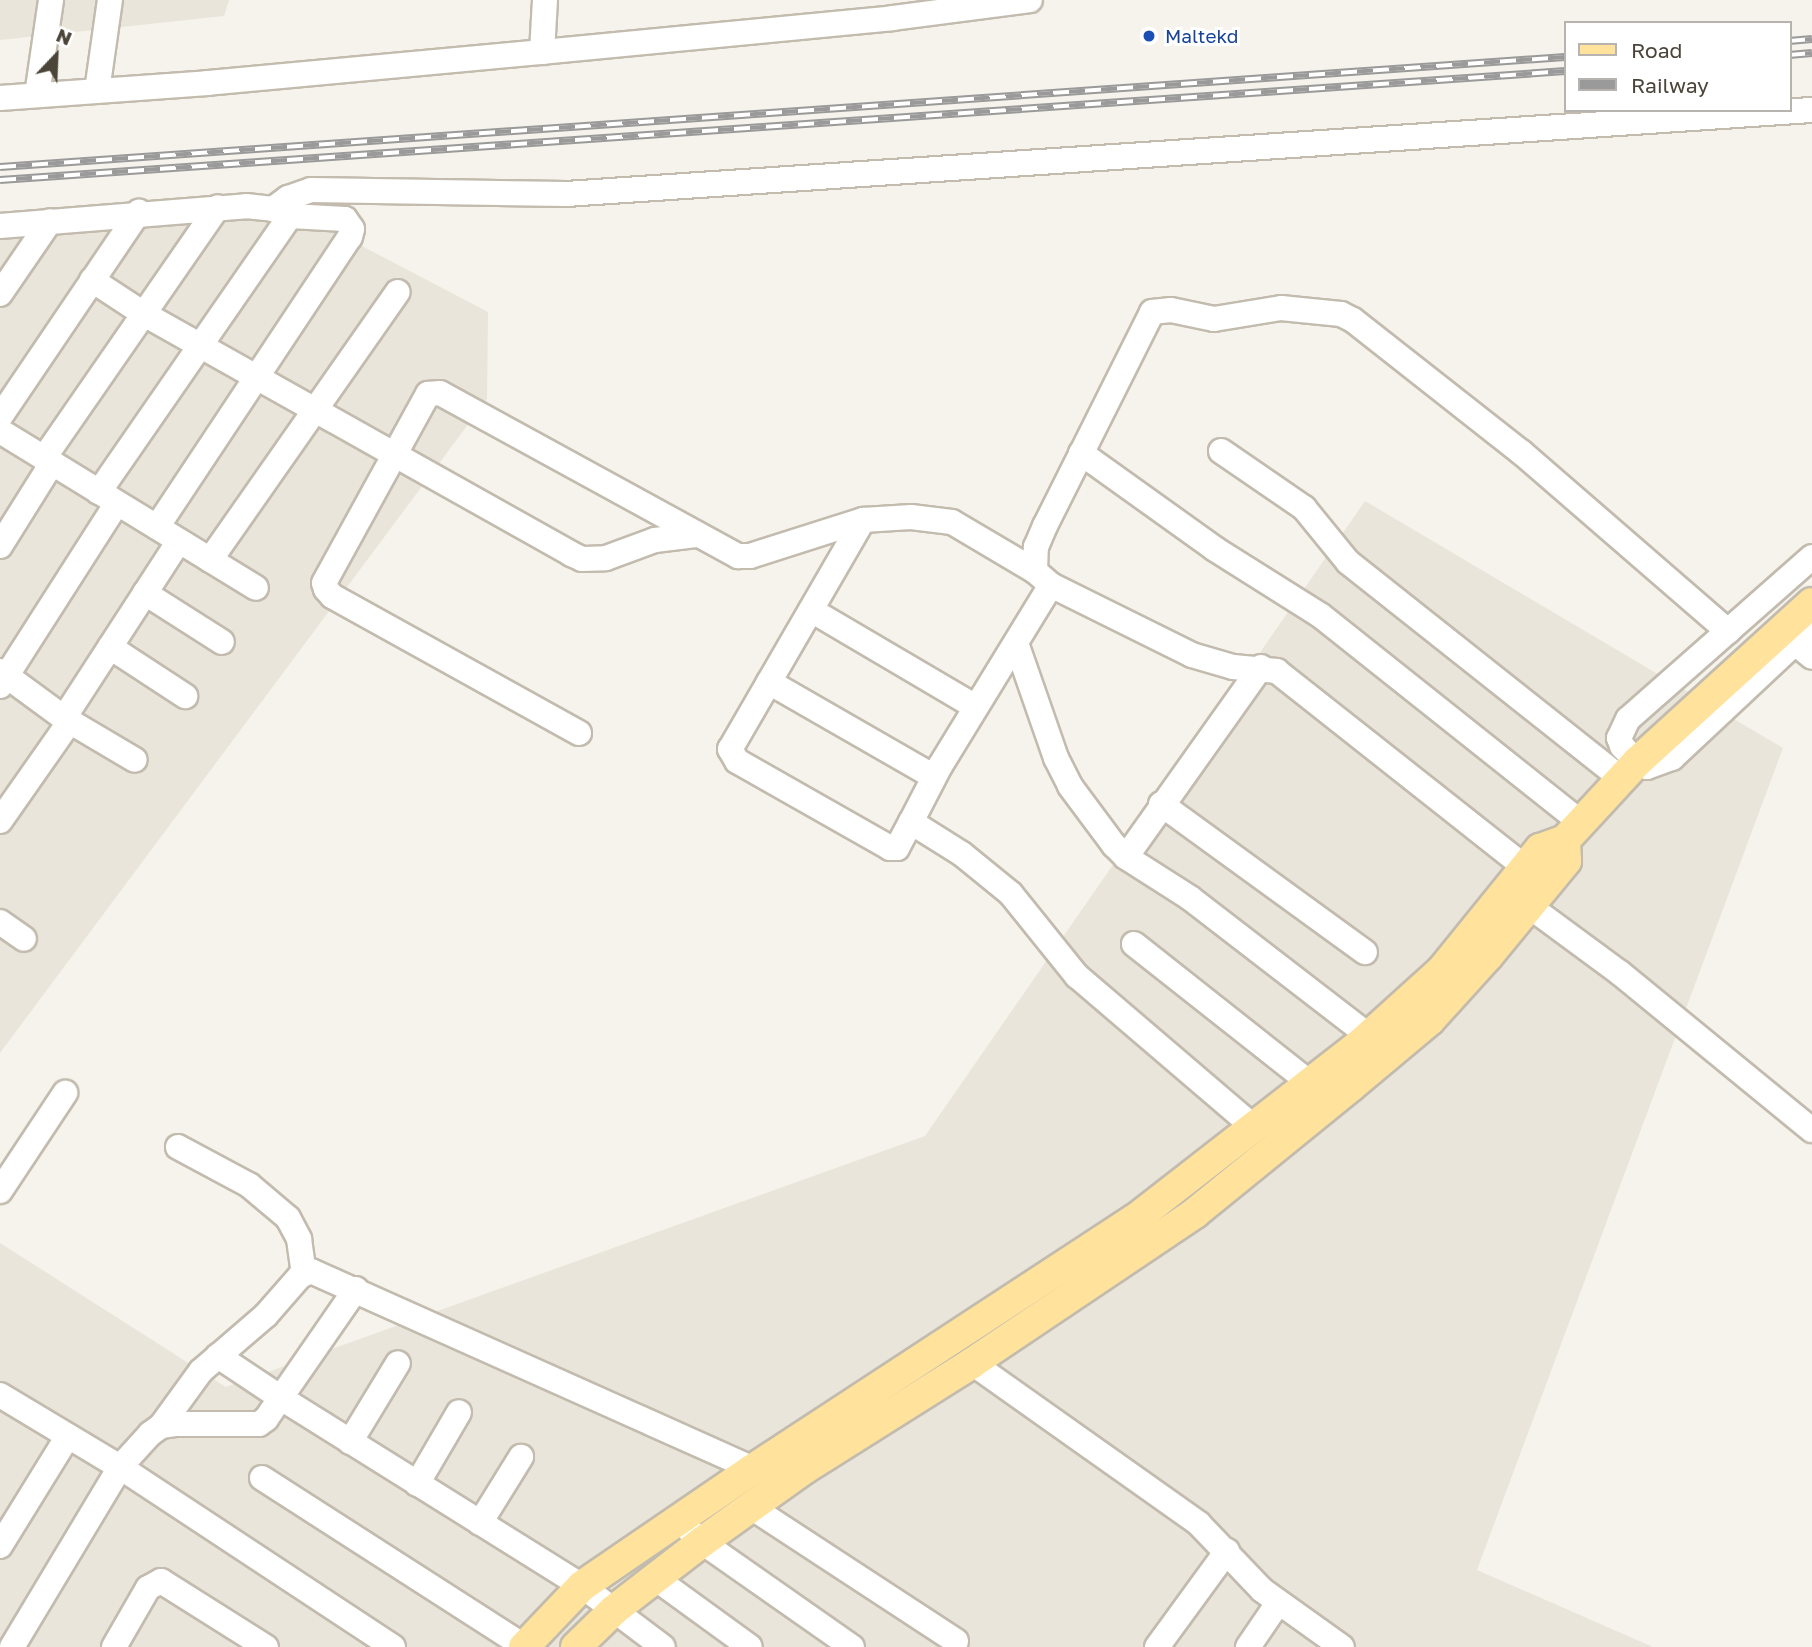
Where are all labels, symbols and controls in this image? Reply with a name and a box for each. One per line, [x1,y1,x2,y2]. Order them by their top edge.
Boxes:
north arrow [21,21,91,91]
legend [1563,21,1791,112]
text: N [53,23,76,50]
place label: Maltekd [1165,25,1238,47]
marker: Maltekd [1139,26,1159,46]
text: Road [1631,37,1682,63]
text: Railway [1631,72,1709,98]

